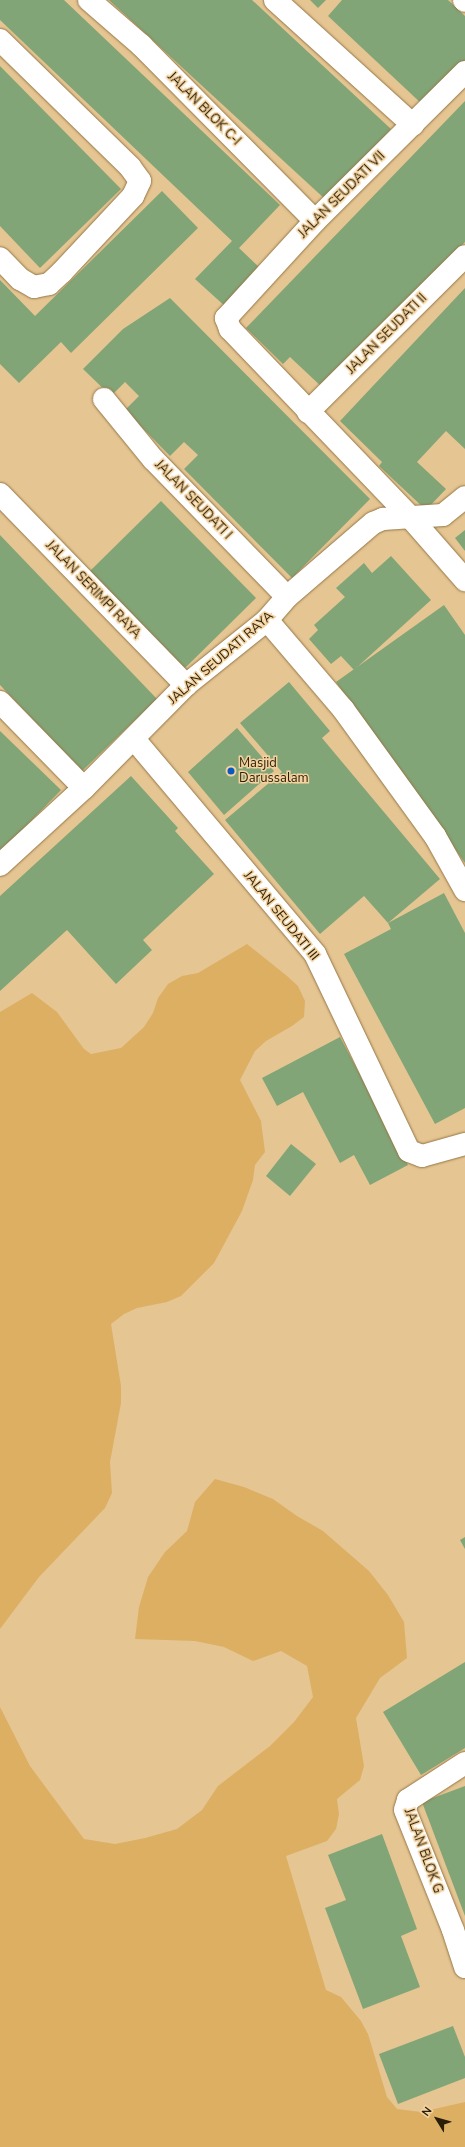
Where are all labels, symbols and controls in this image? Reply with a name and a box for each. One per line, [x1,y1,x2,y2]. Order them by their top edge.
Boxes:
street label: JALAN BLOK C-I [164,69,244,149]
street label: JALAN SEUDATI VII [295,148,389,242]
street label: JALAN SEUDATI II [344,291,430,377]
street label: JALAN SEUDATI I [151,457,235,543]
street label: JALAN SERIMPI RAYA [42,538,144,642]
street label: JALAN SEUDATI RAYA [165,608,277,708]
place label: Masjid Darussalam [239,756,309,787]
marker: Masjid Darussalam [226,766,236,776]
street label: JALAN SEUDATI III [240,868,322,964]
street label: JALAN BLOK G [400,1806,446,1896]
north arrow [417,2099,457,2139]
text: N [419,2104,435,2119]

